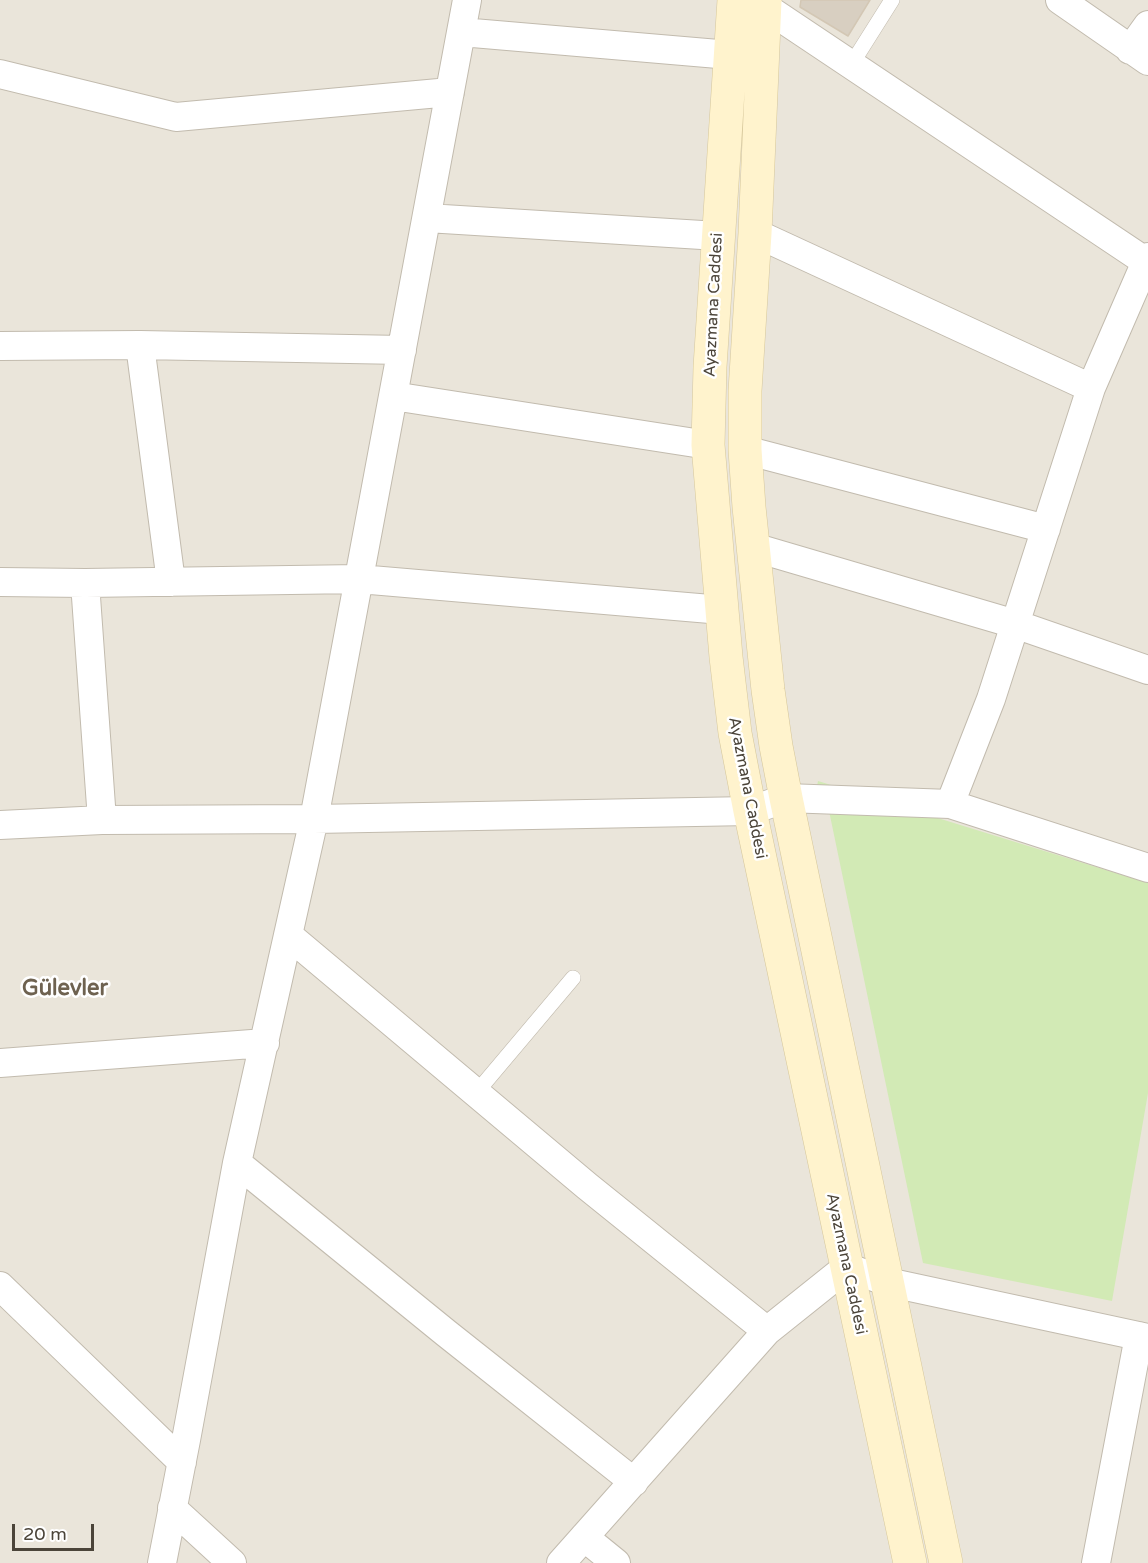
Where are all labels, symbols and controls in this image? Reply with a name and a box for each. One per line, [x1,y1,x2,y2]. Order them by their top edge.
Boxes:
street label: Ayazmana Caddesi [701,232,727,378]
street label: Ayazmana Caddesi [724,715,770,861]
district label: Gülevler [22,976,108,1002]
street label: Ayazmana Caddesi [822,1191,870,1337]
scale bar [15,1512,98,1550]
text: 20 m [23,1523,67,1545]

